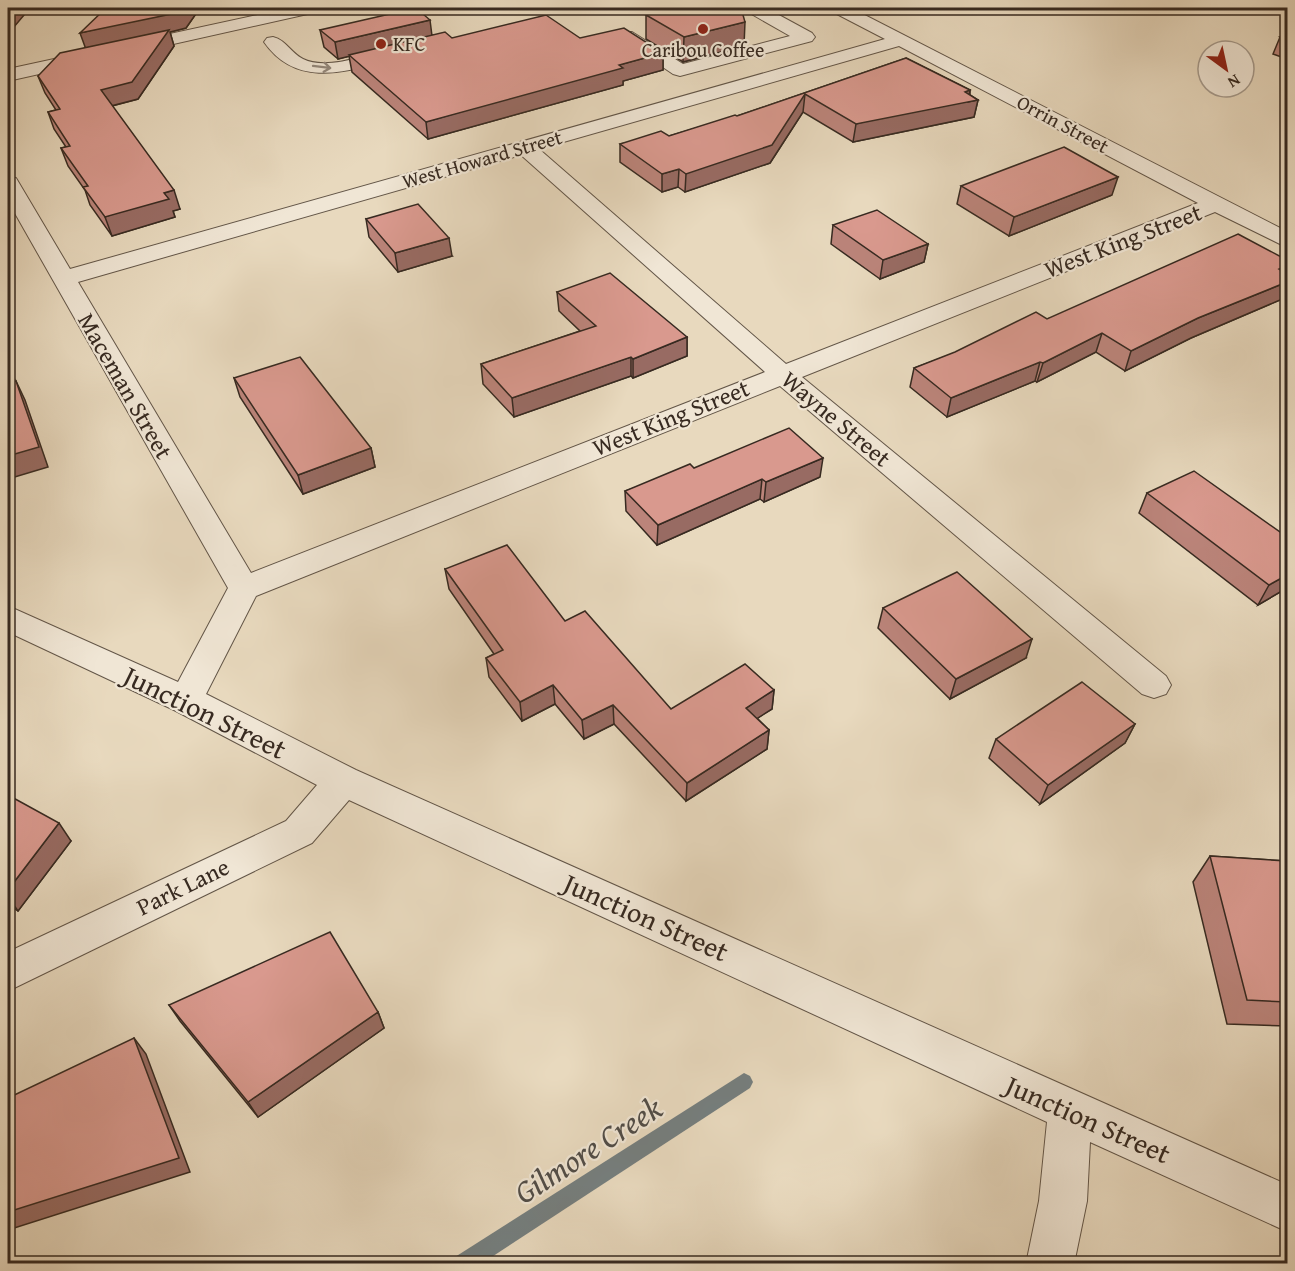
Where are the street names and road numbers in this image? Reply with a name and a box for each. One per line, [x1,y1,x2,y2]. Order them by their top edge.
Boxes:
street label: Orrin Street [1012,87,1114,160]
street label: West Howard Street [398,122,565,195]
street label: West King Street [1039,194,1207,287]
street label: Maceman Street [69,306,182,466]
street label: Wayne Street [774,362,899,475]
street label: West King Street [587,370,755,465]
street label: Junction Street [114,653,294,769]
street label: Park Lane [130,849,235,924]
street label: Junction Street [554,861,735,971]
street label: Junction Street [996,1063,1177,1173]

